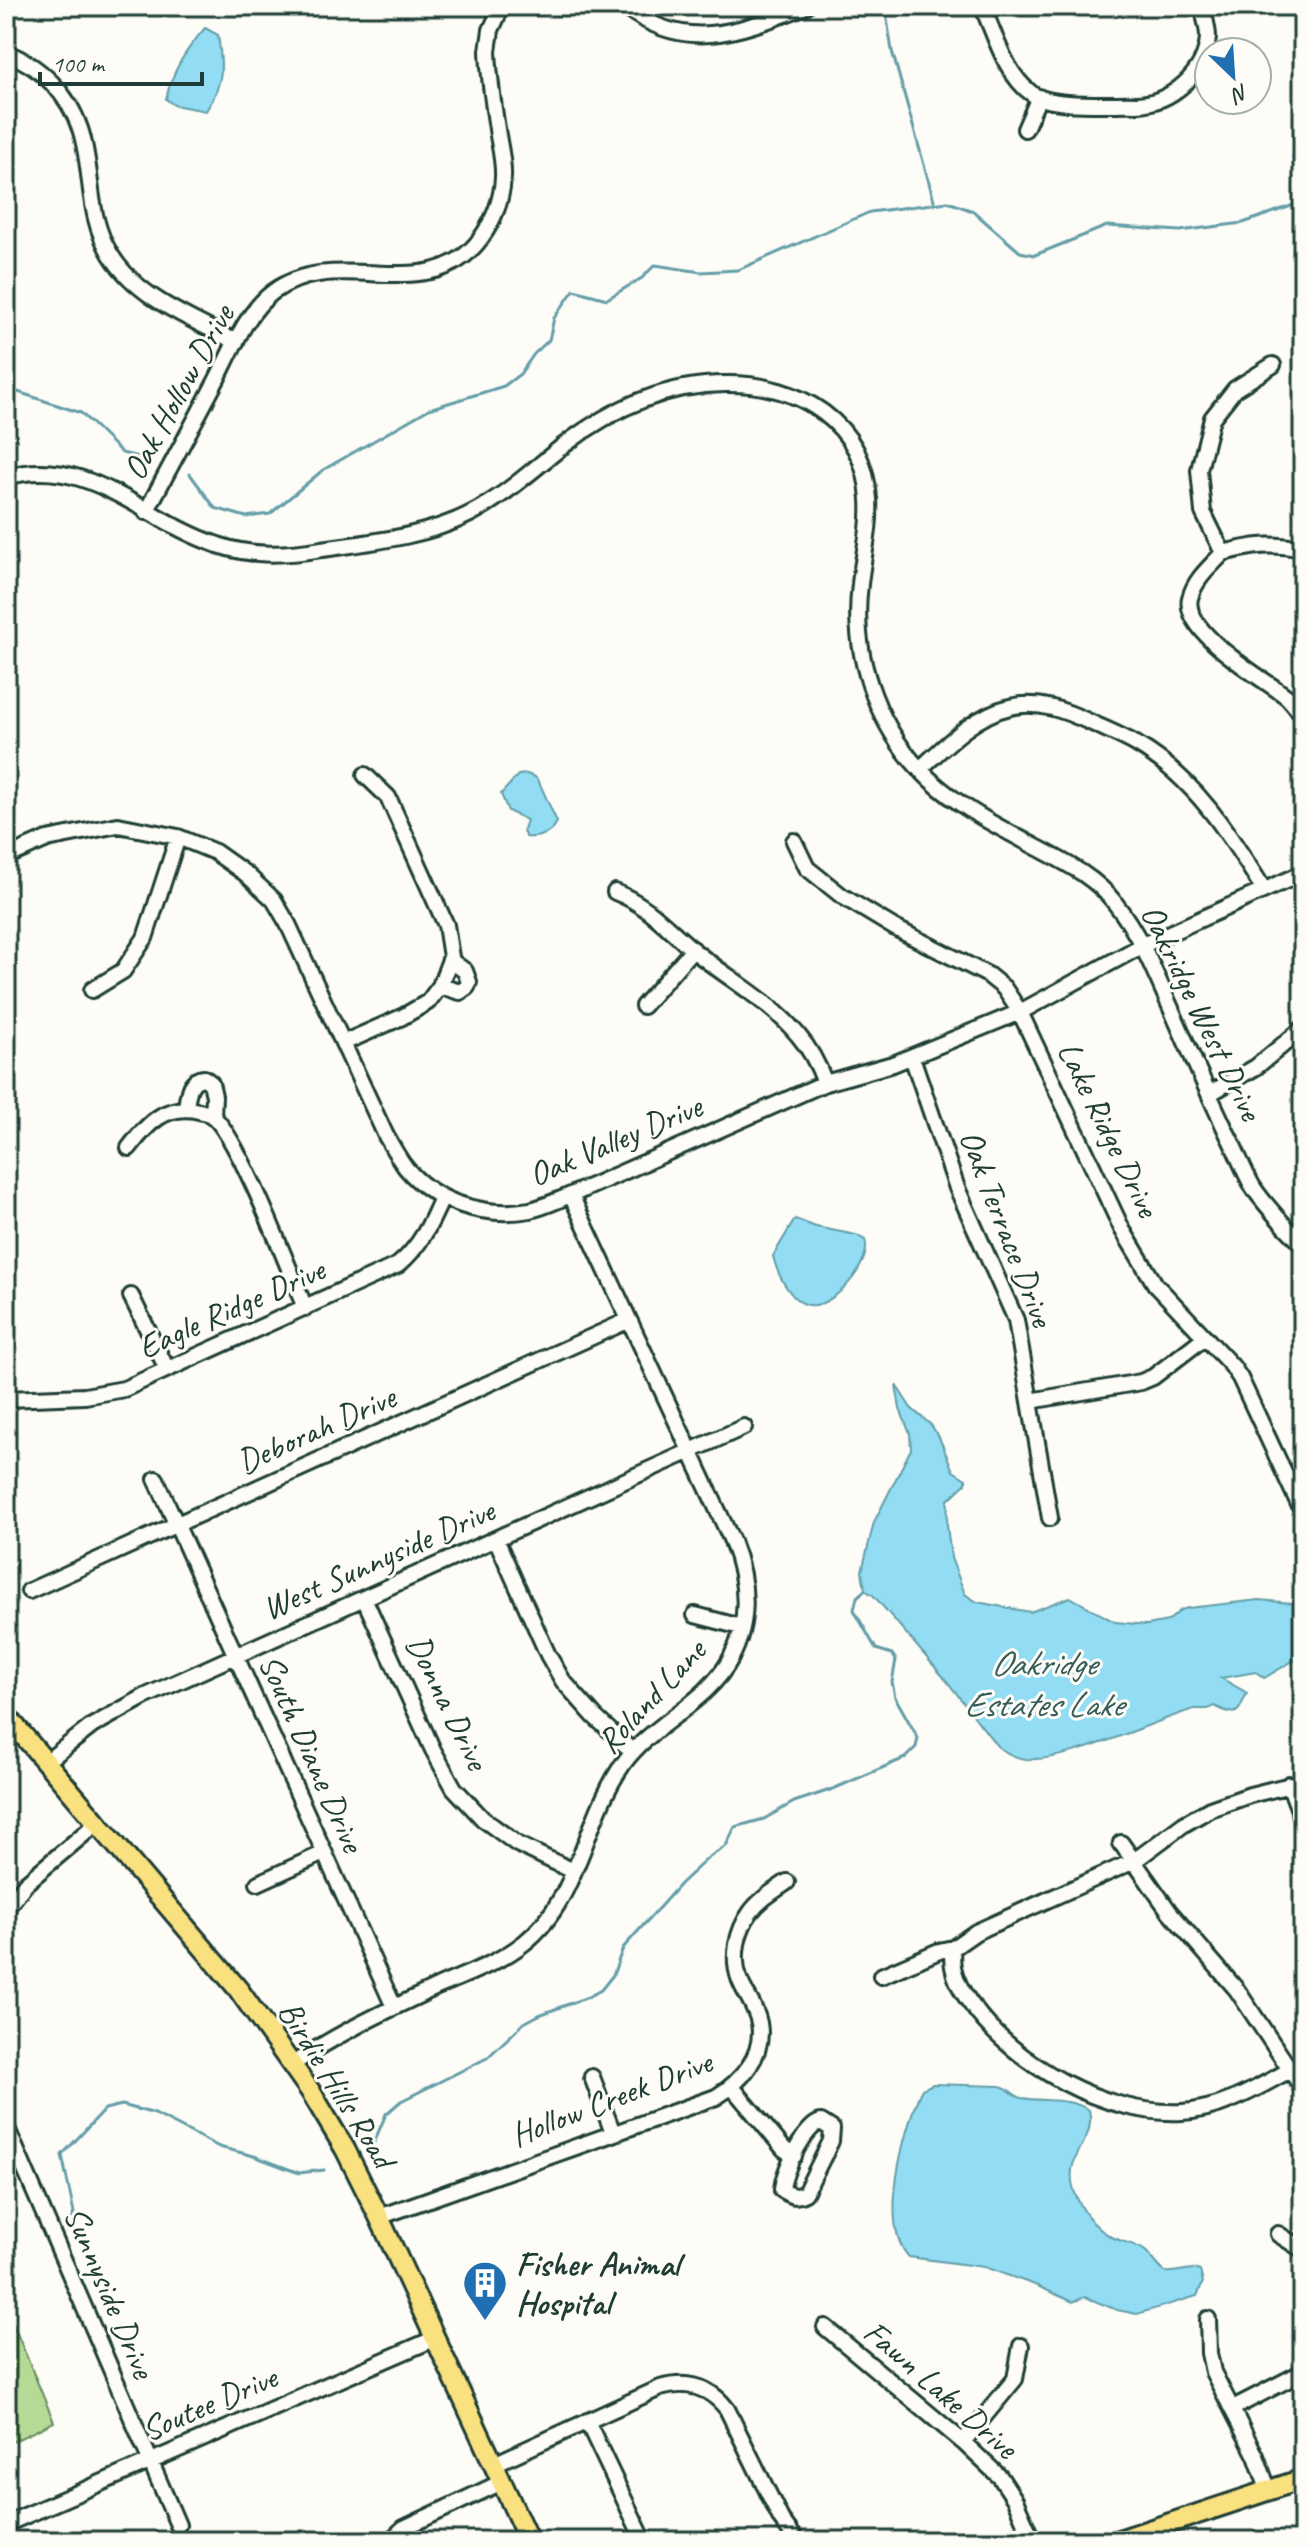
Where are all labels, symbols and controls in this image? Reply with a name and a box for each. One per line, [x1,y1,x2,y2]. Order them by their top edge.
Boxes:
scale bar [40,36,202,86]
north arrow [1193,36,1273,116]
text: 100 m [52,49,106,79]
text: N [1226,78,1253,110]
street label: Oak Hollow Drive [112,295,245,487]
street label: Oakridge West Drive [1131,897,1274,1129]
street label: Lake Ridge Drive [1048,1034,1171,1225]
street label: Oak Valley Drive [522,1084,710,1196]
street label: Oak Terrace Drive [950,1124,1065,1334]
street label: Eagle Ridge Drive [131,1247,333,1368]
street label: Deborah Drive [230,1374,404,1483]
street label: West Sunnyside Drive [255,1488,502,1629]
street label: Donna Drive [397,1627,500,1779]
street label: Roland Lane [587,1628,717,1762]
water label: Oakridge Estates Lake [964,1640,1128,1727]
street label: South Diane Drive [249,1648,376,1861]
street label: Birdie Hills Road [269,1992,408,2179]
street label: Hollow Creek Drive [504,2039,719,2156]
street label: Sunnyside Drive [55,2200,166,2386]
place label: Fisher Animal Hospital [516,2242,686,2324]
building icon: Fisher Animal Hospital [461,2259,509,2322]
street label: Fawn Lake Drive [855,2310,1028,2469]
street label: Soutee Drive [135,2355,285,2451]

